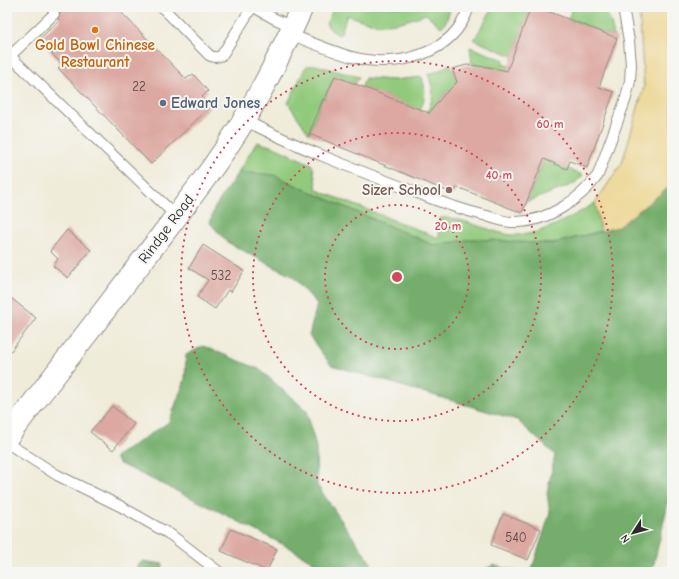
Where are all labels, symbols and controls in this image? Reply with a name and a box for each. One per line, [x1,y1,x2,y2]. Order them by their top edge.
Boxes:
marker: Gold Bowl Chinese Restaurant [90,25,100,35]
place label: Gold Bowl Chinese Restaurant [35,36,155,71]
house number: 22 [132,79,146,94]
place label: Edward Jones [171,94,260,112]
marker: Edward Jones [158,98,168,108]
text: 60 m [537,117,563,131]
text: 40 m [486,168,512,182]
place label: Sizer School [362,181,441,199]
marker: Sizer School [444,185,454,195]
street label: Rindge Road [134,191,198,267]
text: 20 m [435,219,461,233]
house number: 532 [211,268,231,283]
centre of rings [390,270,404,284]
north arrow [613,513,653,553]
house number: 540 [505,530,527,545]
text: N [618,532,633,545]

